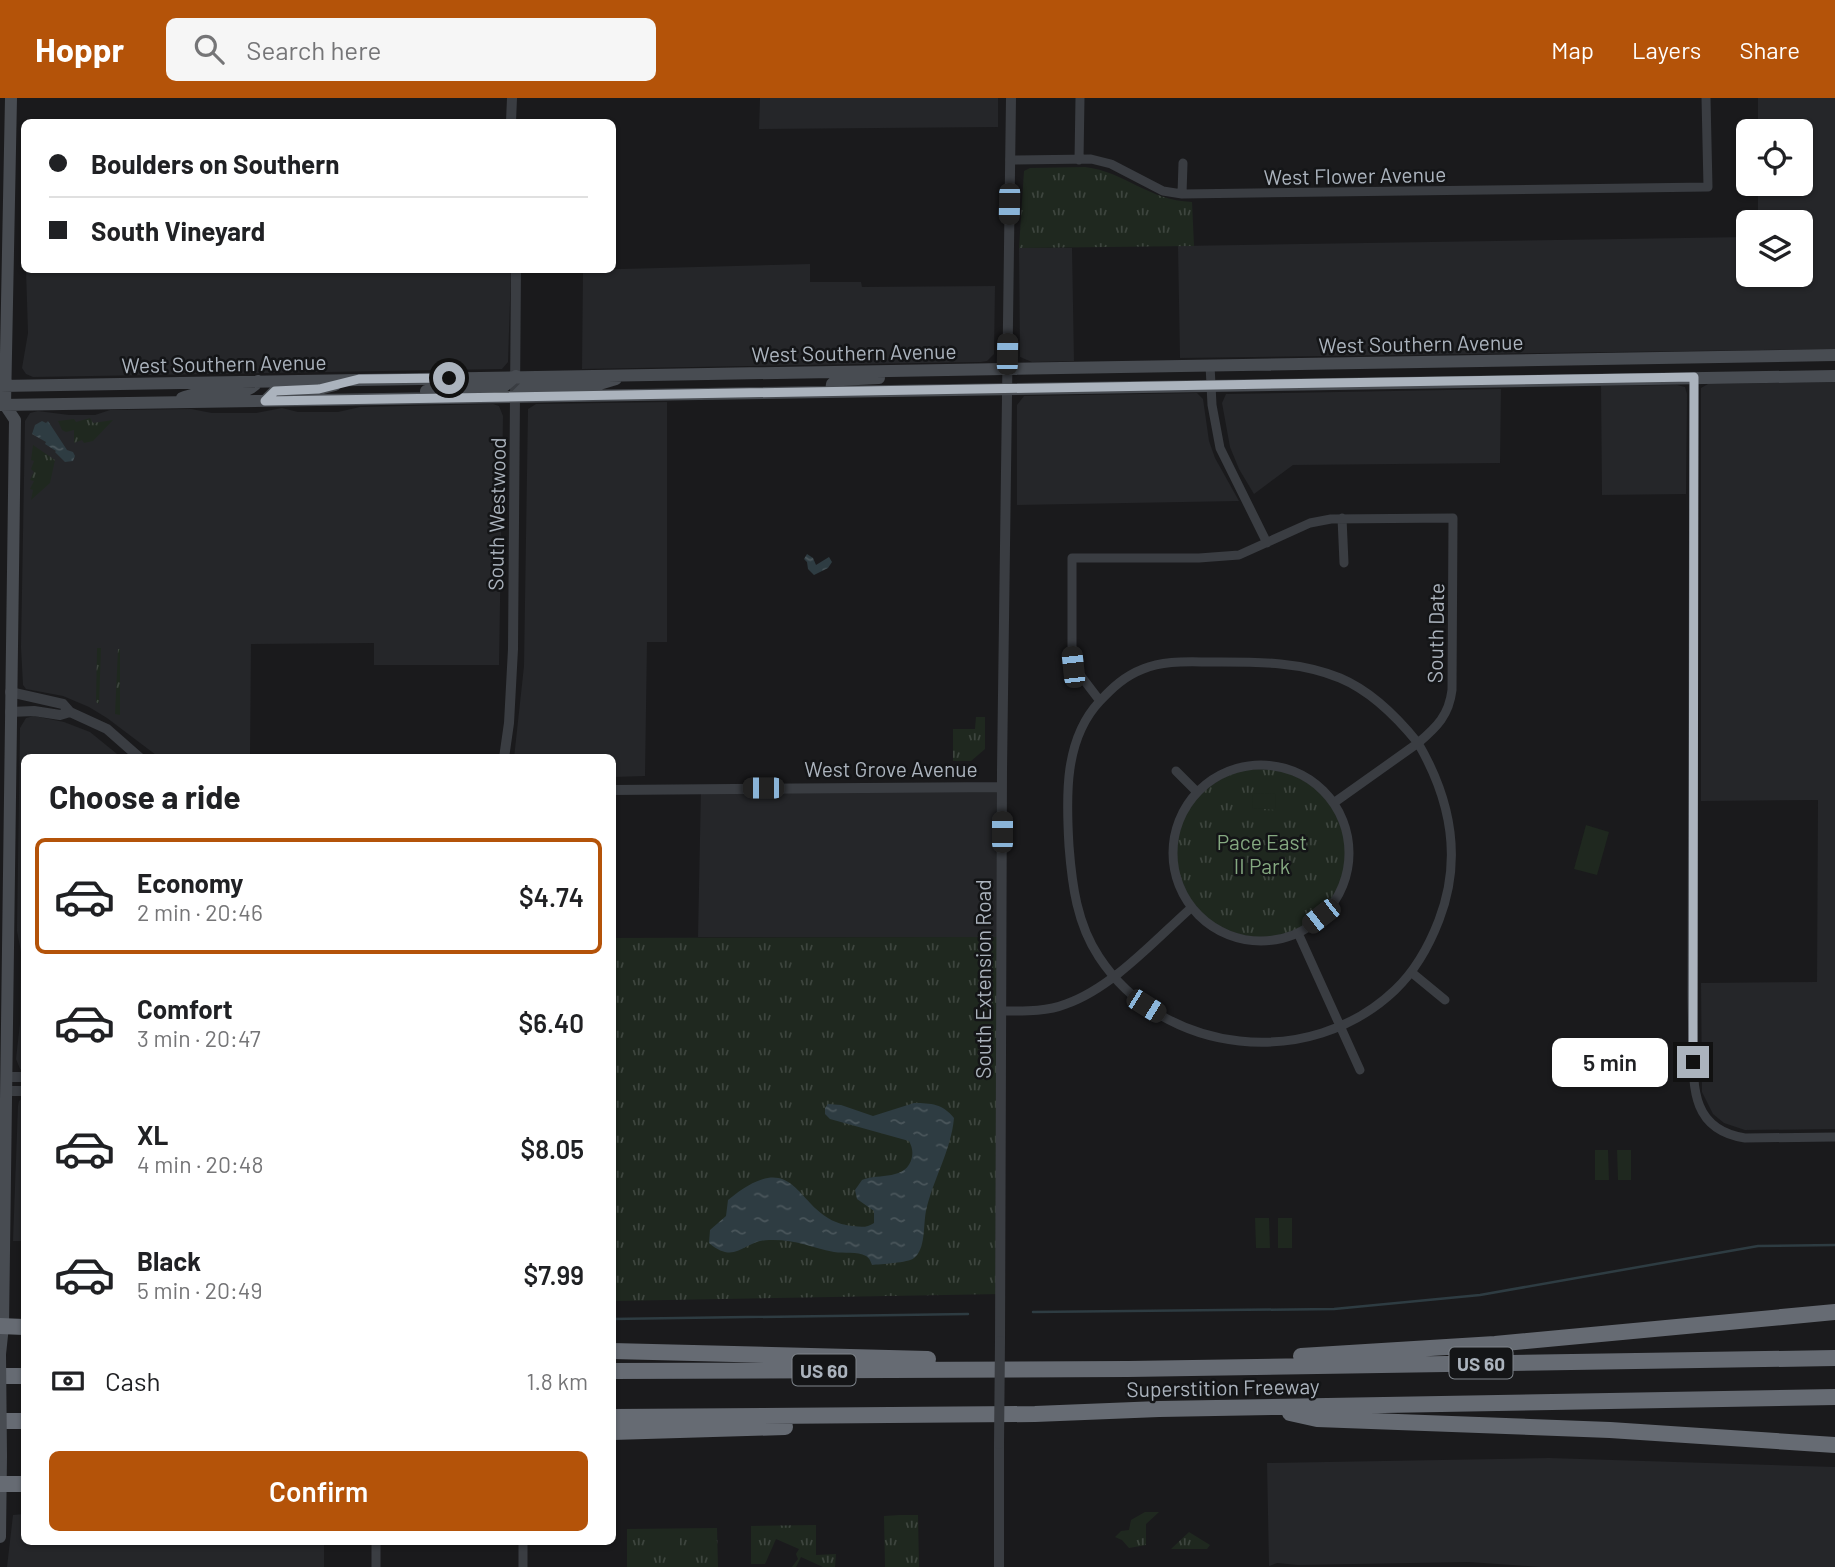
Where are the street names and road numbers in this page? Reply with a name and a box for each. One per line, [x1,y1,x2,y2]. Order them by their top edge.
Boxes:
street label: West Flower Avenue [1263,161,1447,189]
street label: West Southern Avenue [1318,329,1524,357]
street label: West Southern Avenue [751,338,957,366]
street label: West Southern Avenue [121,349,327,377]
street label: South Westwood [482,437,510,591]
street label: South Date [1422,583,1448,683]
street label: West Grove Avenue [804,756,978,781]
street label: South Extension Road [970,879,995,1079]
road number: US 60 [1450,1348,1512,1378]
road number: US 60 [792,1354,856,1386]
street label: Superstition Freeway [1126,1373,1320,1401]

